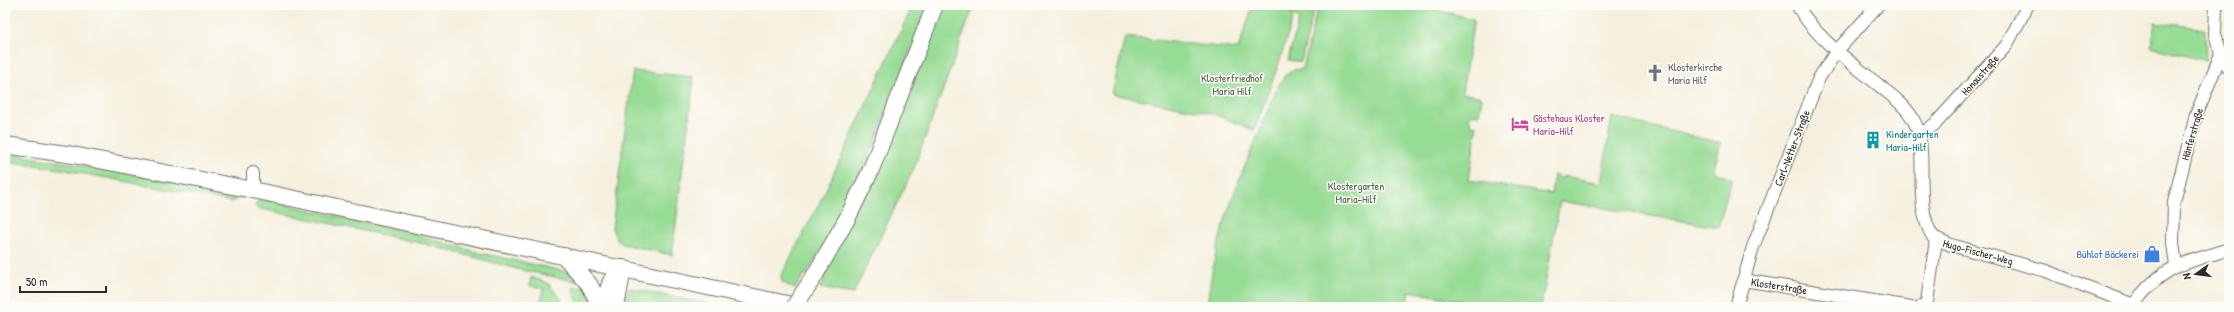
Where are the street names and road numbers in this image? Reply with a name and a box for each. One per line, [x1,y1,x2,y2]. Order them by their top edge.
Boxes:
street label: Honaustraße [1958,51,2002,98]
street label: Hänferstraße [2178,106,2206,162]
street label: Carl-Netter-Straße [1771,107,1813,188]
street label: Hugo-Fischer-Weg [1941,236,2015,268]
street label: Klosterstraße [1750,275,1809,297]

